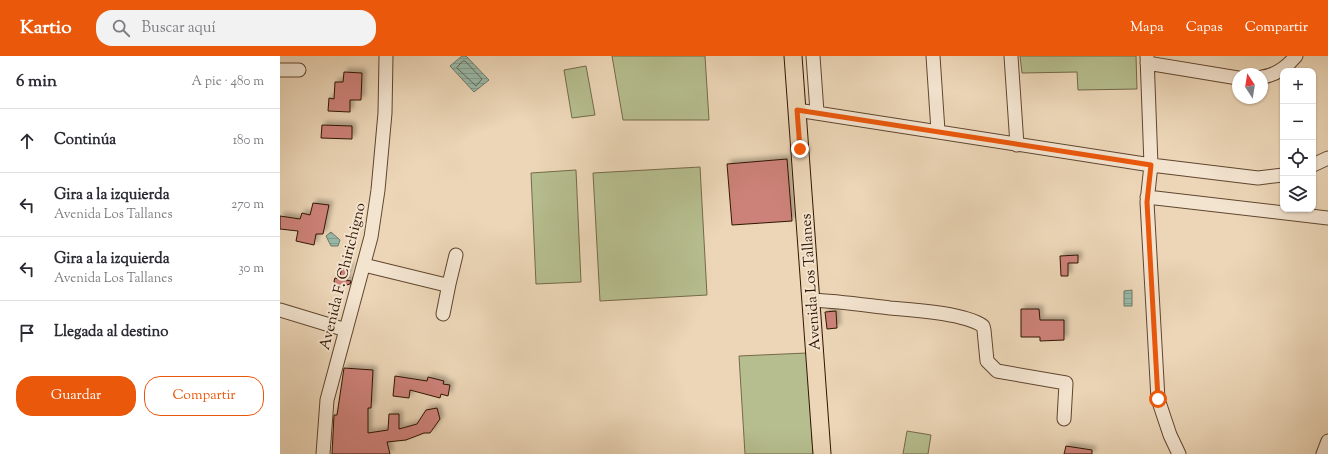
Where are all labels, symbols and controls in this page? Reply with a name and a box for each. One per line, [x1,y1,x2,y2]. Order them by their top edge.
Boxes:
search box [96,10,376,46]
text: Kartio [20,15,72,42]
icon: search [110,17,132,39]
text: Buscar aquí [142,18,216,39]
text: Mapa [1130,18,1164,38]
text: Capas [1186,18,1223,38]
text: Compartir [1245,18,1308,38]
north arrow [1232,68,1268,104]
map controls [1280,68,1316,212]
button: + [1280,68,1316,104]
text: 6 min [16,70,57,94]
text: A pie · 480 m [192,73,264,91]
button: − [1280,104,1316,140]
icon: ahead [16,130,38,152]
text: Continúa [54,130,116,151]
text: 180 m [233,132,264,150]
route end [791,140,809,158]
button: locate [1280,140,1316,176]
button: layers [1280,176,1316,212]
text: Gira a la izquierda [54,185,170,206]
icon: left [16,194,38,216]
text: 270 m [231,196,264,214]
street label: Avenida F. Chirichigno [315,201,372,352]
text: Avenida Los Tallanes [54,206,173,224]
street label: Avenida Los Tallanes [796,213,827,351]
text: Gira a la izquierda [54,249,170,270]
icon: left [16,258,38,280]
text: 30 m [238,260,264,278]
text: Avenida Los Tallanes [54,270,173,288]
icon: arrive [16,322,38,344]
text: Llegada al destino [54,322,169,343]
button: Guardar [16,376,136,416]
button: Compartir [144,376,264,416]
route start [1149,390,1167,408]

